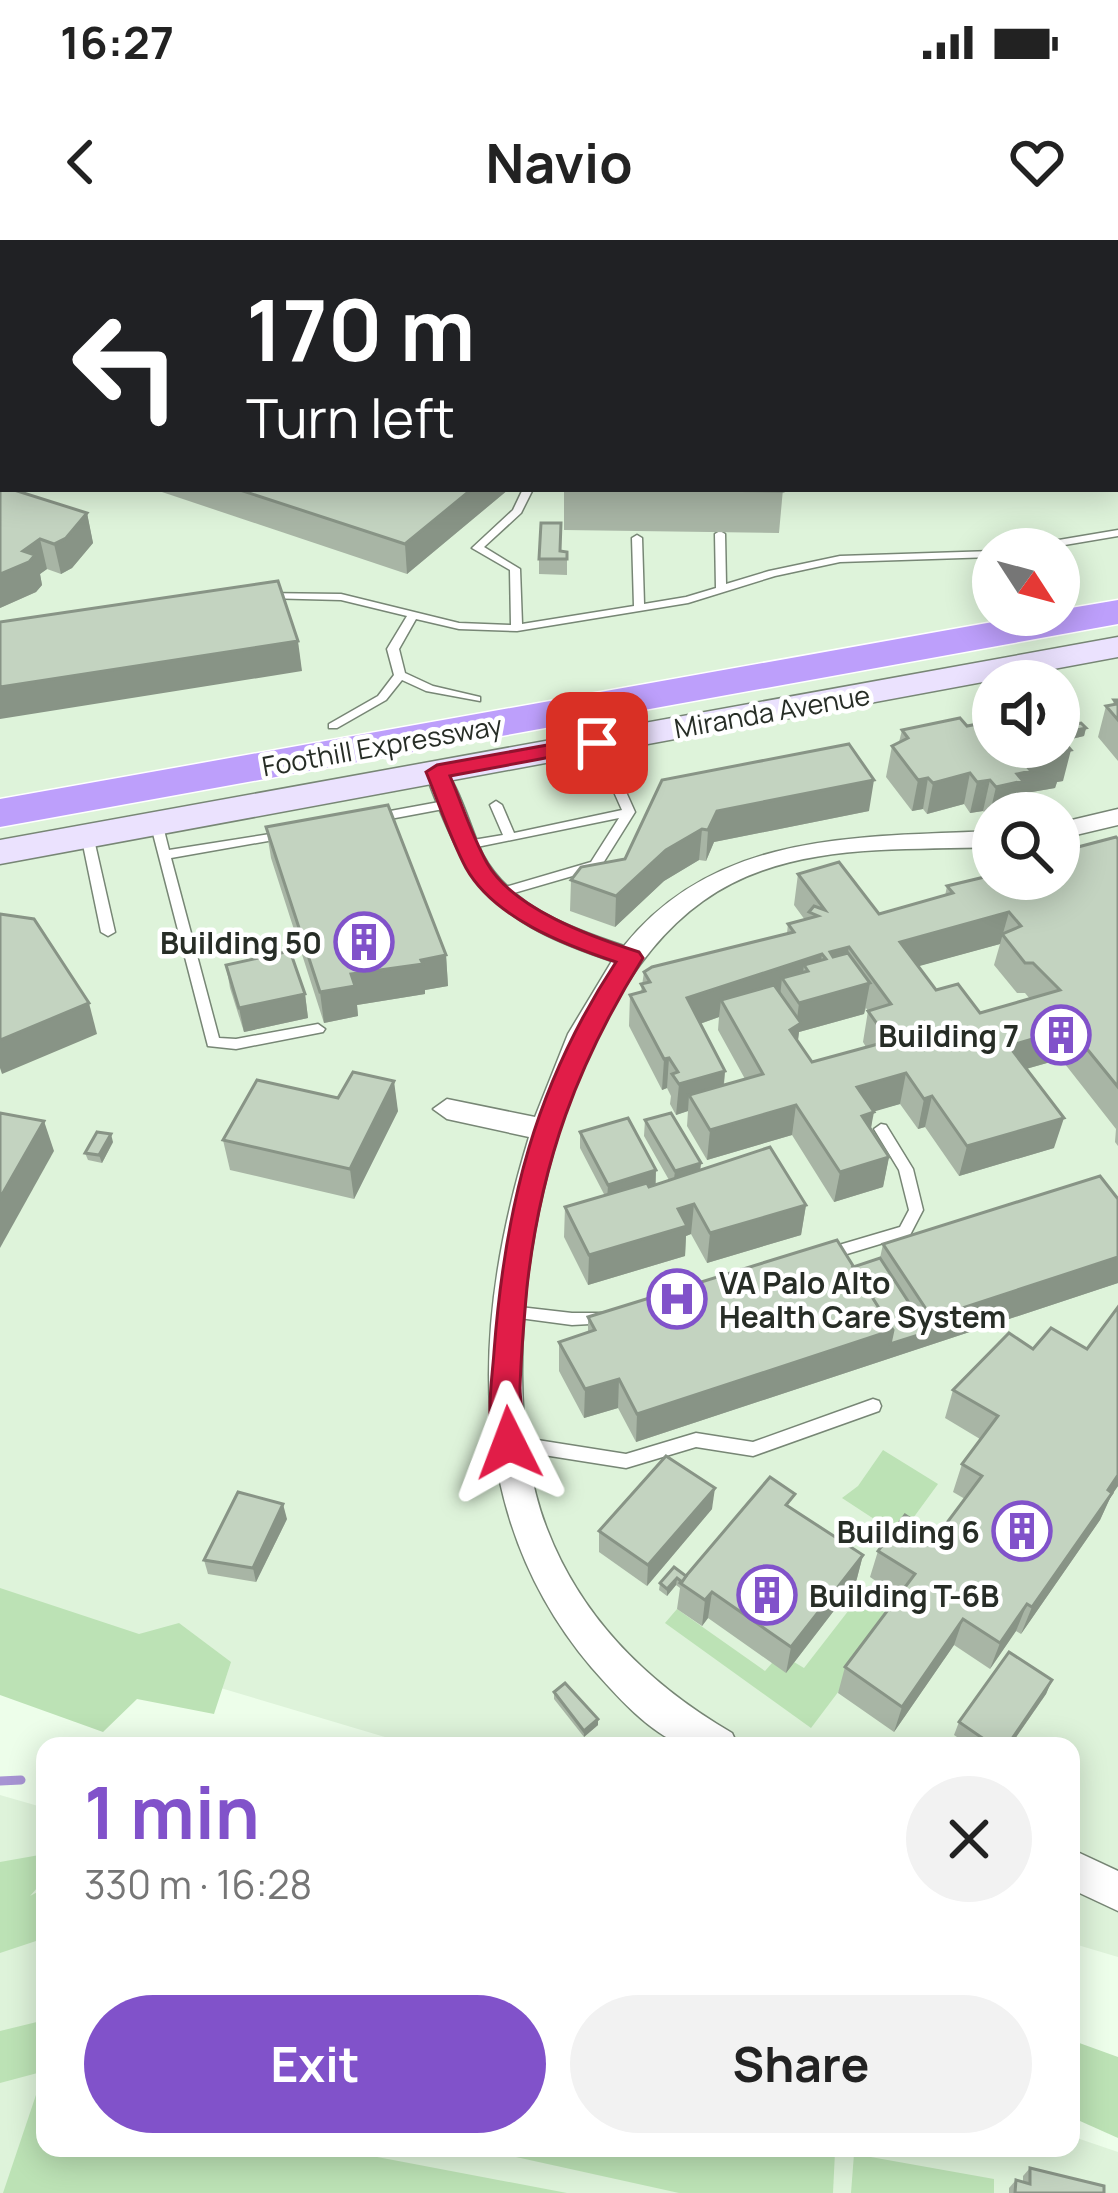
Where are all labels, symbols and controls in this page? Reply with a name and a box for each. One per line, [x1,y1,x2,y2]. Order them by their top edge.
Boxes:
text: 16:27 [60,11,174,73]
text: Navio [485,125,633,199]
icon: back [48,129,114,195]
icon: heart [1004,129,1070,195]
text: 170 m [246,271,475,386]
icon: left [48,288,204,444]
text: Turn left [246,380,455,454]
north arrow [972,528,1080,636]
map controls [972,528,1080,900]
button: sound [972,660,1080,768]
street label: Miranda Avenue [671,676,873,746]
pin [546,692,648,794]
street label: Foothill Expressway [259,706,505,784]
icon: arrive [564,710,630,776]
button: search [972,792,1080,900]
building icon: Building 50 [333,911,395,973]
place label: Building 50 [160,922,322,963]
building icon: Building 7 [1030,1004,1092,1066]
place label: Building 7 [878,1015,1019,1056]
place label: VA Palo Alto Health Care System [719,1262,1006,1337]
hospital icon: VA Palo Alto Health Care System [646,1268,708,1330]
position arrow [446,1380,572,1506]
building icon: Building 6 [991,1500,1053,1562]
place label: Building 6 [837,1511,980,1552]
building icon: Building T-6B [736,1564,798,1626]
place label: Building T-6B [809,1575,999,1616]
text: 1 min [84,1762,260,1861]
button: close [906,1776,1032,1902]
text: 330 m · 16:28 [84,1857,312,1911]
button: Exit [84,1995,546,2133]
button: Share [570,1995,1032,2133]

